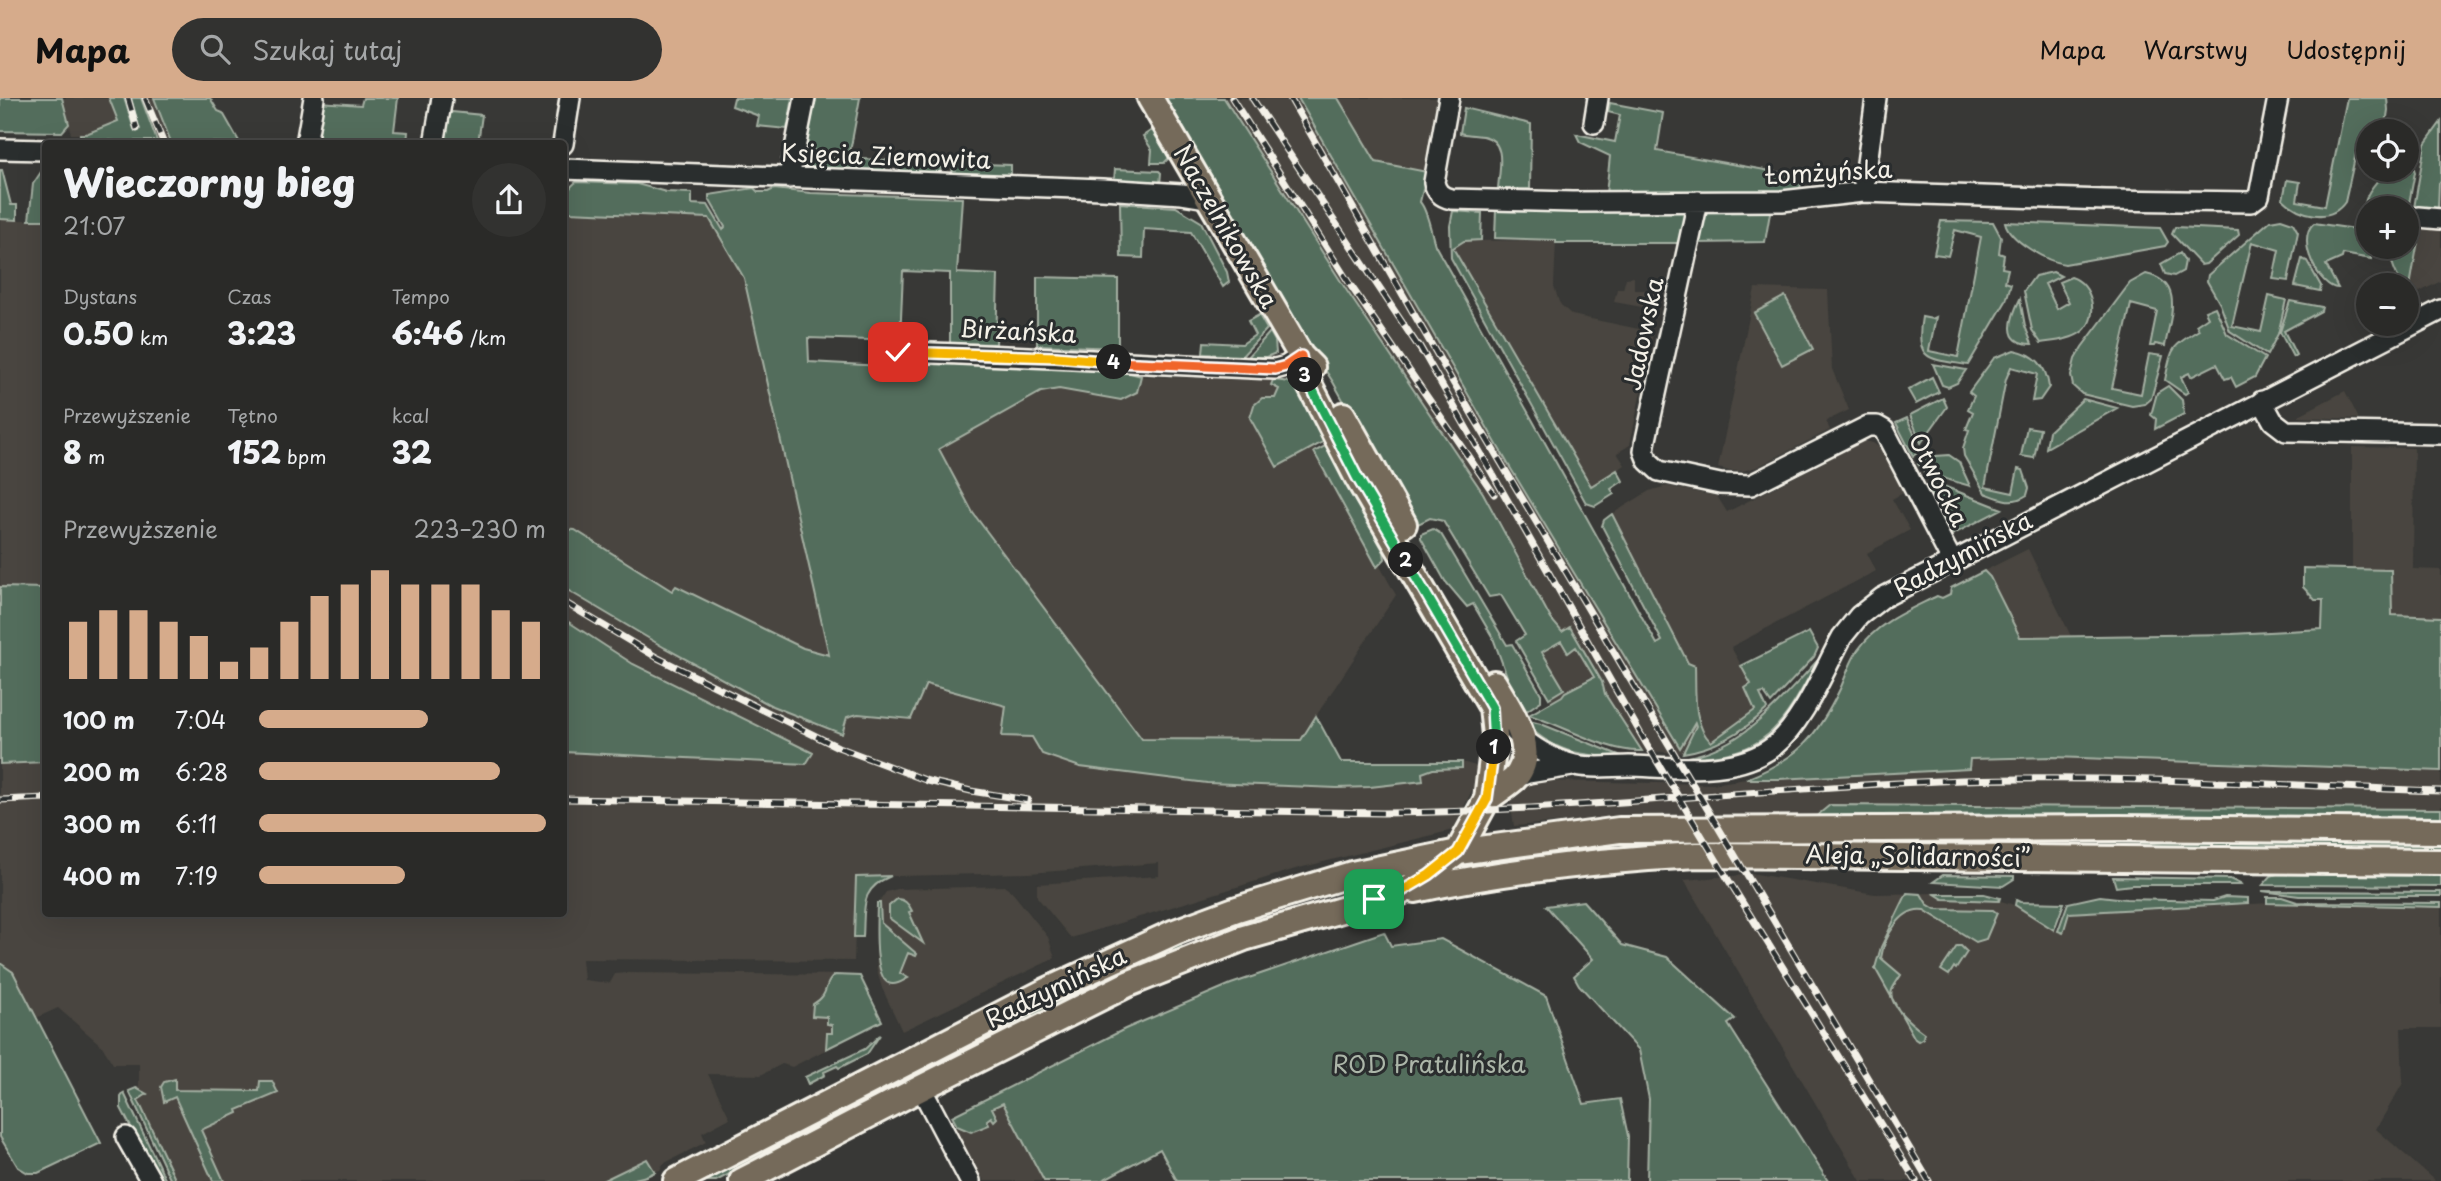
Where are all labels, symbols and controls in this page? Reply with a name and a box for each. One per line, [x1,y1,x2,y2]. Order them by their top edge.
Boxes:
search box [172,18,662,81]
text: Mapa [35,24,130,74]
icon: search [196,30,234,68]
text: Szukaj tutaj [252,30,402,69]
text: Mapa [2039,31,2105,67]
text: Warstwy [2143,31,2248,67]
text: Udostępnij [2286,31,2406,67]
map controls [2356,119,2419,336]
button: locate [2356,119,2419,182]
street label: Księcia Ziemowita [780,133,992,177]
street label: Naczelnikowska [1165,138,1288,314]
street label: Łomżyńska [1764,150,1893,192]
text: Wieczorny bieg [63,153,355,210]
button: share [472,163,546,237]
button: + [2356,196,2419,259]
text: 21:07 [63,208,125,243]
button: − [2356,273,2419,336]
street label: Jadowska [1612,274,1672,393]
text: Dystans [63,282,137,310]
text: Czas [227,282,271,310]
text: Tempo [392,282,450,310]
street label: Birżańska [959,309,1077,351]
text: 0.50 [63,310,134,355]
text: 3:23 [227,310,296,355]
text: 6:46 [392,310,464,355]
pin [868,322,928,382]
text: km [134,323,168,351]
text: /km [464,323,506,351]
icon: check [879,333,917,371]
pin: 4 [1096,344,1132,380]
text: 4 [1107,347,1120,375]
pin: 3 [1288,358,1322,392]
text: 3 [1298,360,1311,388]
text: Przewyższenie [63,401,191,429]
text: Tętno [227,401,278,429]
text: kcal [392,401,430,429]
street label: Otwocka [1901,426,1979,532]
text: 8 [63,429,82,474]
text: 152 [227,429,281,474]
text: 32 [392,429,432,474]
text: m [82,442,105,470]
text: bpm [281,442,327,470]
street label: Radzymińska [1886,501,2038,605]
text: Przewyższenie [63,511,218,546]
text: 223–230 m [414,511,546,546]
pin: 2 [1388,542,1424,578]
text: 2 [1399,545,1412,573]
text: 100 m [63,702,135,737]
text: 7:04 [175,702,226,737]
pin: 1 [1476,730,1512,764]
text: 1 [1489,732,1498,760]
text: 200 m [63,754,140,789]
text: 6:28 [175,754,228,789]
text: 300 m [63,806,141,841]
text: 6:11 [175,806,217,841]
street label: Aleja „Solidarności” [1805,835,2031,875]
text: 400 m [63,858,141,893]
text: 7:19 [175,858,218,893]
pin [1344,869,1404,929]
icon: arrive [1355,880,1393,918]
street label: Radzymińska [979,936,1132,1036]
park label: ROD Pratulińska [1332,1045,1526,1081]

